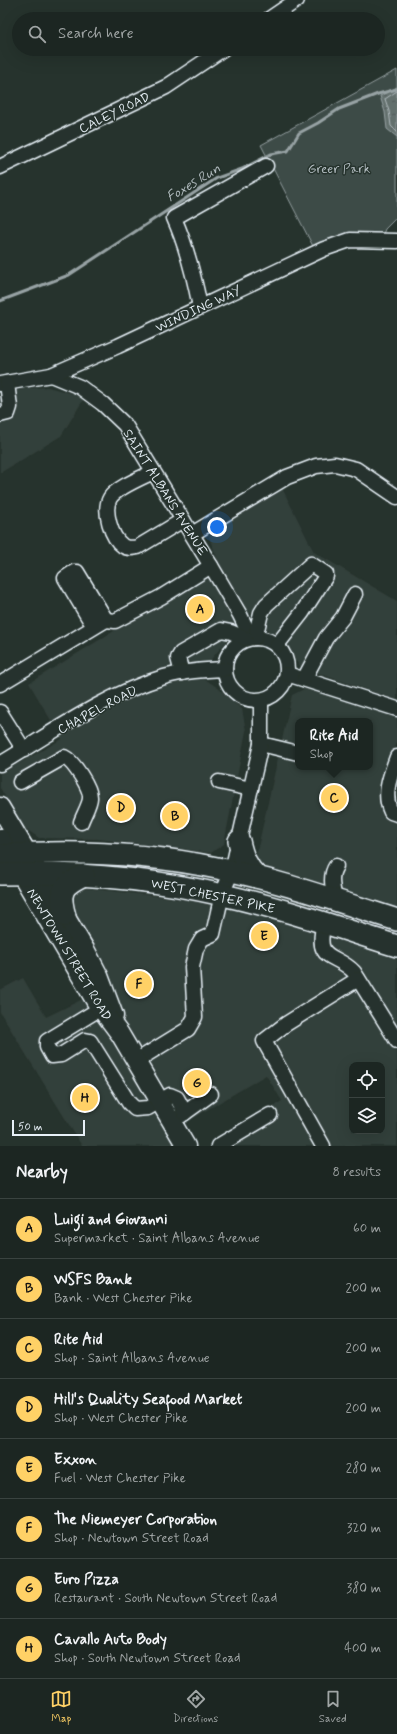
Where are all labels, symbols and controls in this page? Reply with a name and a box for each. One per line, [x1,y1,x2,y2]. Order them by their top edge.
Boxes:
search box [12,12,385,56]
icon: search [26,23,48,45]
text: Search here [58,24,134,44]
street label: CALEY ROAD [76,89,153,138]
water label: Foxes Run [163,160,224,206]
park label: Greer Park [308,161,371,178]
street label: WINDING WAY [153,282,245,337]
street label: SAINT ALBANS AVENUE [119,426,211,559]
your location [207,517,227,537]
pin: A [187,594,213,624]
street label: CHAPEL ROAD [55,682,140,738]
popup [295,718,373,770]
text: Rite Aid [310,726,358,746]
text: Shop [310,746,334,763]
pin: C [321,783,347,813]
pin: D [108,793,134,823]
pin: B [162,801,188,831]
street label: WEST CHESTER PIKE [149,875,276,918]
street label: NEWTOWN STREET ROAD [22,886,115,1024]
pin: E [251,921,277,951]
pin: F [126,969,152,999]
map controls [349,1062,385,1134]
button: locate [349,1062,385,1098]
pin: G [184,1068,210,1098]
pin: H [72,1083,98,1113]
button: layers [349,1098,385,1134]
scale bar [12,1118,85,1137]
text: 50 m [18,1120,43,1134]
text: Nearby [16,1161,68,1183]
text: 8 results [333,1164,381,1181]
text: Luigi and Giovanni [54,1210,168,1230]
text: A [25,1220,33,1237]
text: 60 m [353,1220,381,1237]
text: Supermarket · Saint Albans Avenue [54,1230,260,1247]
text: WSFS Bank [54,1270,132,1290]
text: B [25,1280,33,1297]
text: 200 m [346,1280,381,1297]
text: Bank · West Chester Pike [54,1290,193,1307]
text: Rite Aid [54,1330,103,1350]
text: C [24,1340,34,1357]
text: 200 m [346,1340,381,1357]
text: Shop · Saint Albans Avenue [54,1350,210,1367]
text: Hill's Quality Seafood Market [54,1390,242,1410]
text: D [25,1400,33,1417]
text: 200 m [346,1400,381,1417]
text: Shop · West Chester Pike [54,1410,188,1427]
text: Exxon [54,1450,97,1470]
text: E [25,1460,33,1477]
text: 280 m [346,1460,381,1477]
text: Fuel · West Chester Pike [54,1470,186,1487]
text: The Niemeyer Corporation [54,1510,217,1530]
text: F [26,1520,32,1537]
text: 320 m [347,1520,381,1537]
text: Shop · Newtown Street Road [54,1530,209,1547]
text: Euro Pizza [54,1570,119,1590]
text: G [25,1580,33,1597]
text: 380 m [346,1580,381,1597]
text: Restaurant · South Newtown Street Road [54,1590,277,1607]
text: Cavallo Auto Body [54,1630,167,1650]
text: H [25,1640,33,1657]
text: 400 m [344,1640,381,1657]
text: Shop · South Newtown Street Road [54,1650,241,1667]
tab: Map [50,1688,72,1726]
tab: Directions [173,1688,218,1726]
tab: Saved [319,1688,347,1726]

